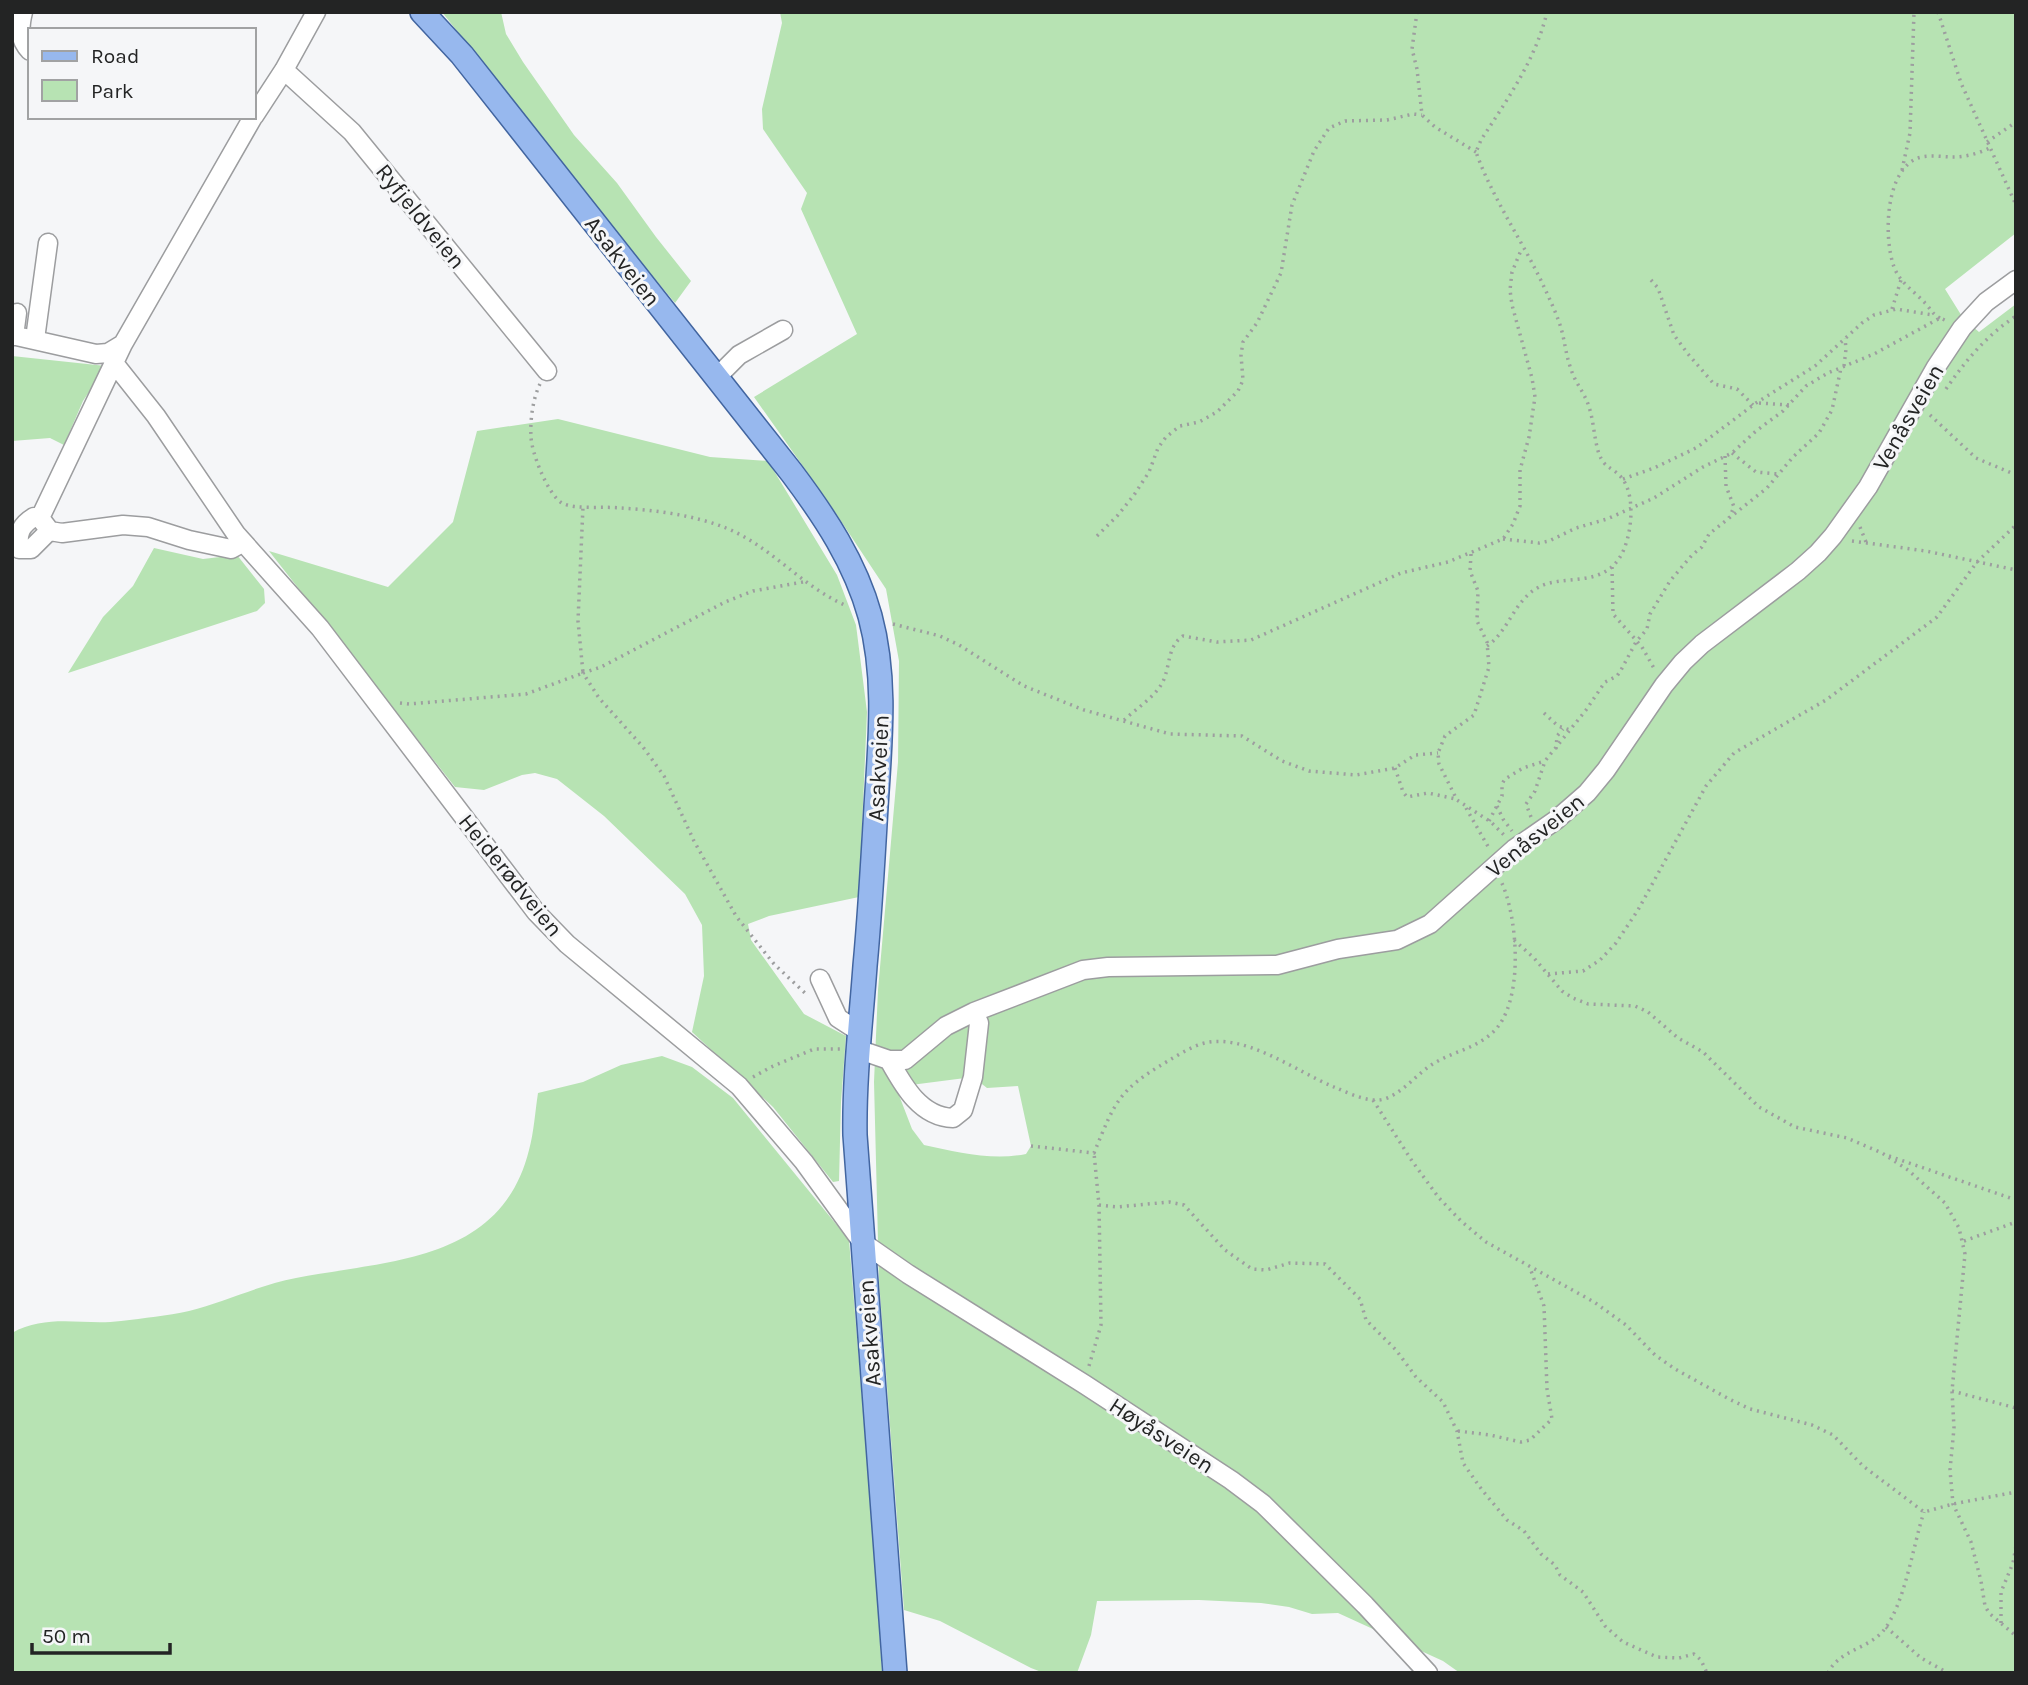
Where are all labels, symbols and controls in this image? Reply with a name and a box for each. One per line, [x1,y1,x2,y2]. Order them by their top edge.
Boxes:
legend [28,28,256,119]
text: Road [91,44,139,68]
text: Park [91,79,134,103]
street label: Ryfjeldveien [370,158,471,274]
street label: Asakveien [579,211,666,312]
street label: Venåsveien [1867,359,1950,475]
street label: Asakveien [862,714,895,822]
street label: Venåsveien [1481,788,1590,883]
street label: Heiderødveien [453,809,568,942]
street label: Asakveien [852,1279,887,1387]
street label: Høyåsveien [1104,1392,1219,1479]
scale bar [32,1612,170,1656]
text: 50 m [42,1624,91,1648]

